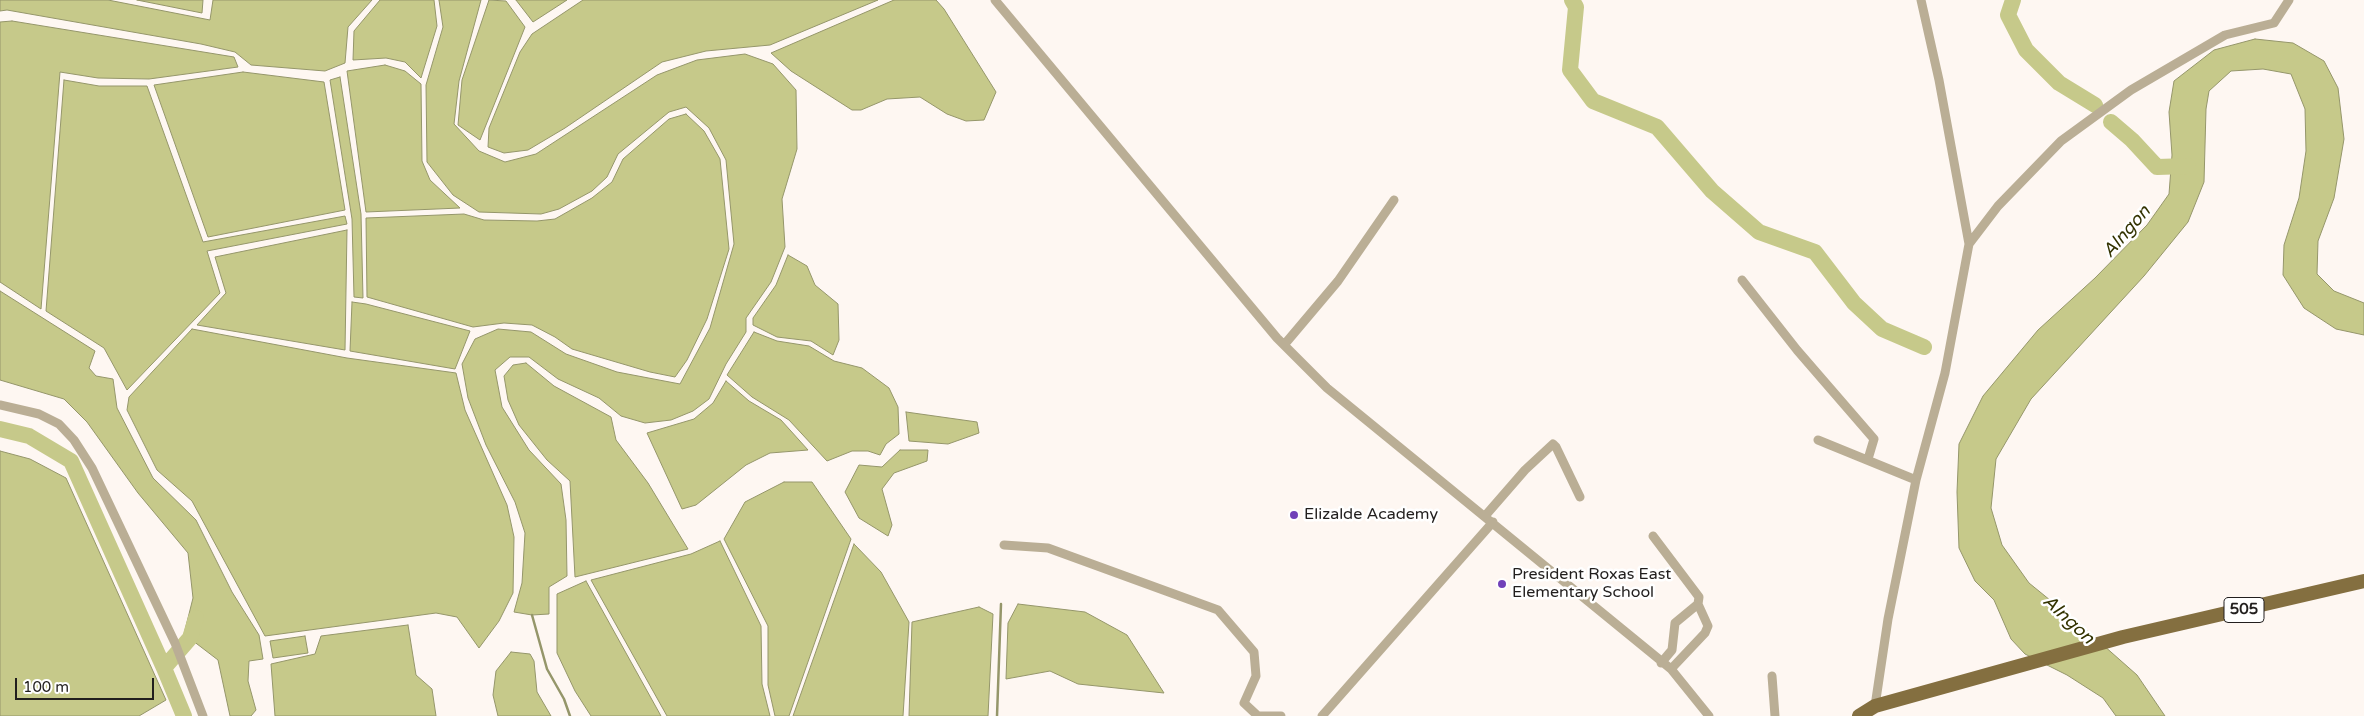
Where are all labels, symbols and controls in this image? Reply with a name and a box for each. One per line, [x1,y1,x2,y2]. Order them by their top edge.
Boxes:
water label: Alngon [2099,202,2155,262]
place label: Elizalde Academy [1304,505,1438,525]
marker: Elizalde Academy [1288,509,1300,521]
place label: President Roxas East Elementary School [1512,565,1671,603]
marker: President Roxas East Elementary School [1496,578,1508,590]
water label: Alngon [2038,591,2098,649]
road number: 505 [2224,598,2264,622]
scale bar [18,668,156,700]
text: 100 m [23,678,69,696]

